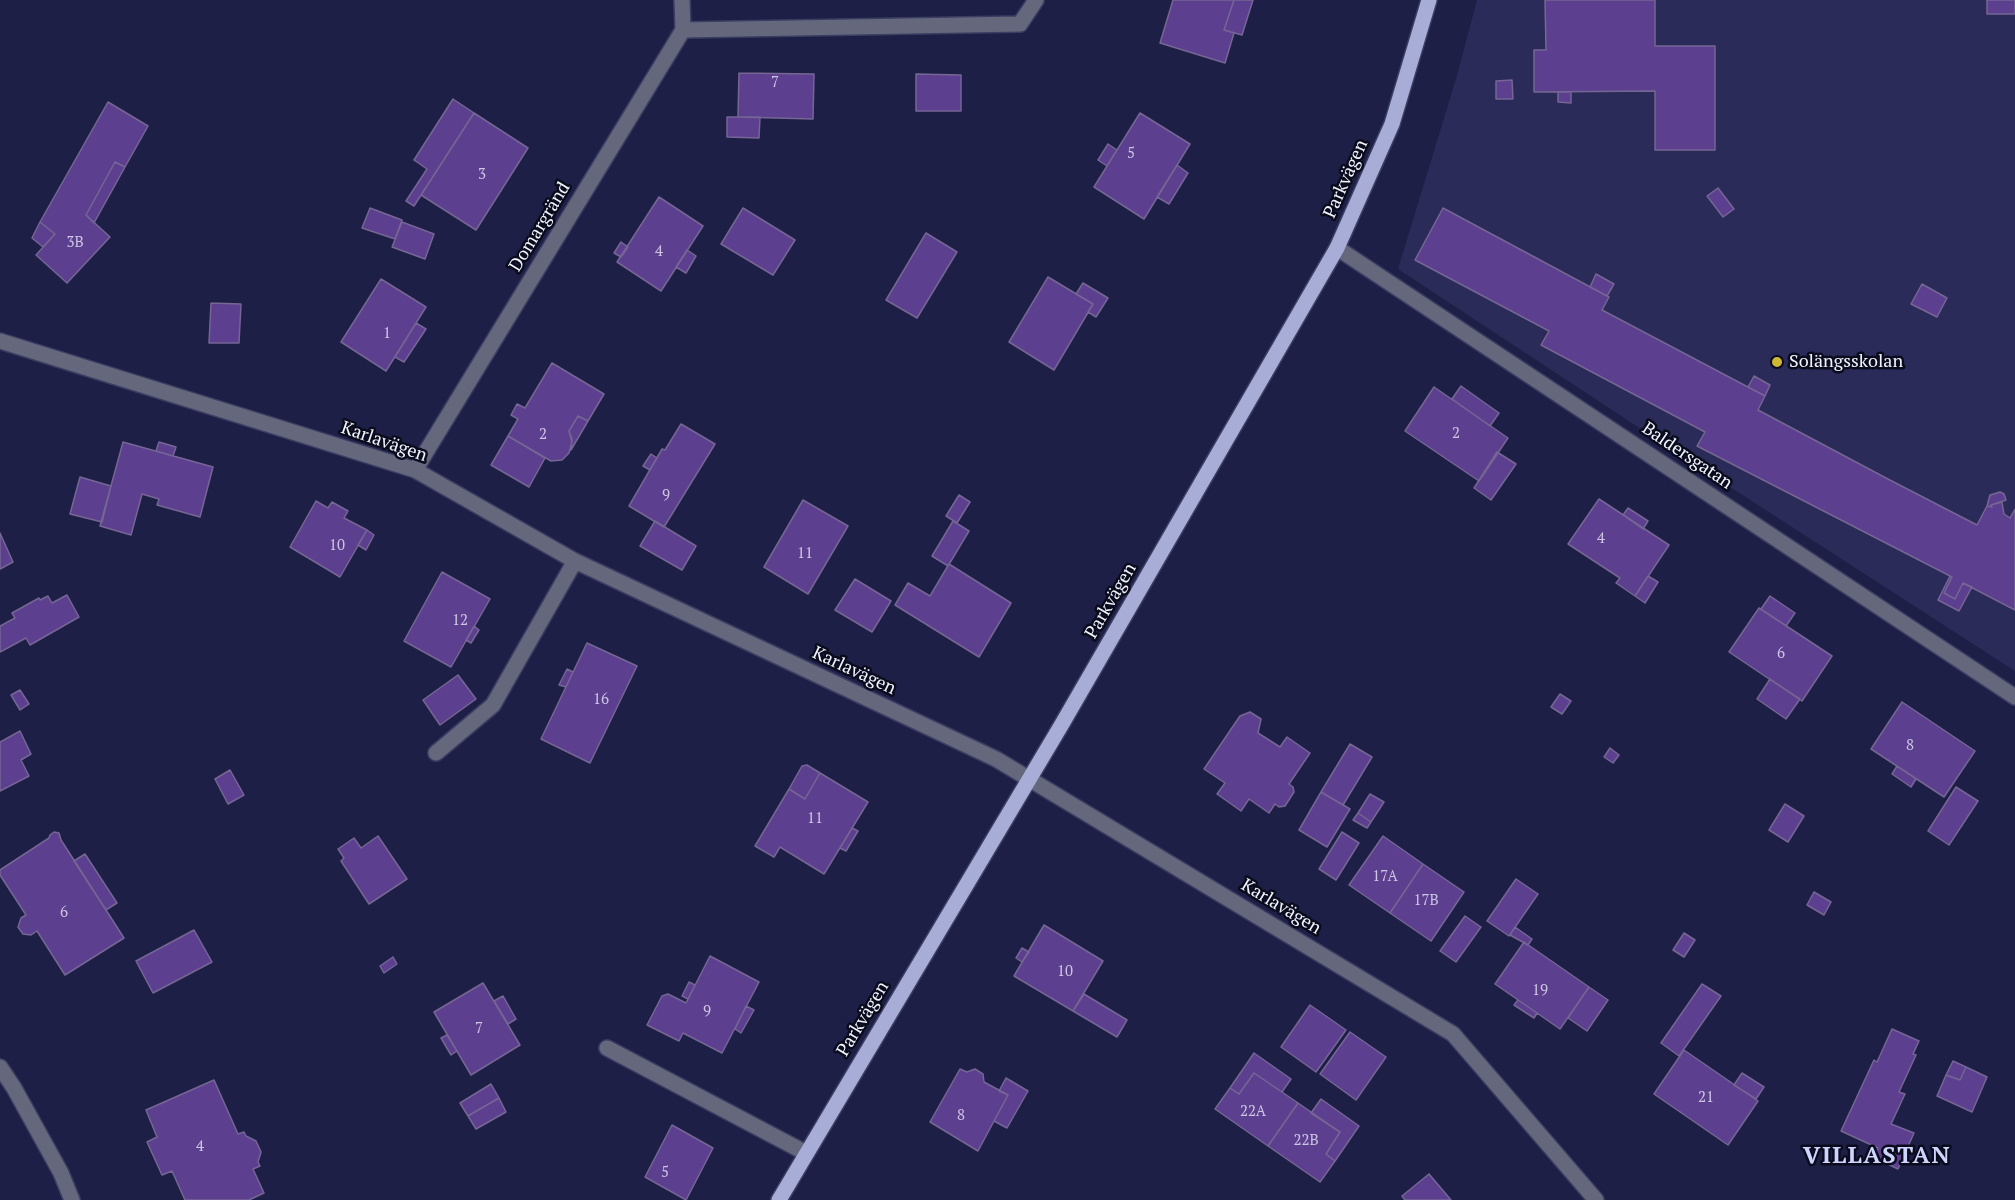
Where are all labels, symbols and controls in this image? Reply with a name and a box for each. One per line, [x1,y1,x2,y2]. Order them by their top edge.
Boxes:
house number: 7 [771,74,779,92]
street label: Parkvägen [1319,136,1373,222]
house number: 5 [1127,145,1135,163]
house number: 3 [478,166,486,184]
street label: Domargränd [505,178,575,276]
house number: 3B [66,234,84,252]
house number: 4 [655,243,663,261]
house number: 1 [383,325,391,343]
place label: Solängsskolan [1789,351,1903,373]
marker: Solängsskolan [1770,355,1784,369]
street label: Karlavägen [338,417,430,467]
street label: Baldersgatan [1638,418,1736,494]
house number: 2 [1452,425,1460,443]
house number: 2 [539,426,547,444]
house number: 9 [662,487,670,505]
house number: 4 [1597,530,1605,548]
house number: 10 [329,537,345,555]
house number: 11 [797,545,813,563]
street label: Parkvägen [1081,559,1141,643]
house number: 12 [452,612,468,630]
street label: Karlavägen [809,642,899,700]
house number: 6 [1777,645,1785,663]
house number: 16 [593,691,609,709]
house number: 8 [1906,737,1914,755]
house number: 11 [807,810,823,828]
house number: 17A [1372,868,1398,886]
street label: Karlavägen [1237,875,1325,939]
house number: 17B [1413,892,1439,910]
house number: 6 [60,904,68,922]
house number: 10 [1057,963,1073,981]
street label: Parkvägen [832,978,894,1060]
house number: 19 [1532,982,1548,1000]
house number: 9 [703,1003,711,1021]
house number: 7 [475,1020,483,1038]
house number: 21 [1698,1089,1714,1107]
house number: 22A [1240,1103,1266,1121]
house number: 8 [957,1107,965,1125]
house number: 22B [1293,1132,1319,1150]
house number: 4 [196,1138,204,1156]
district label: VILLASTAN [1803,1142,1951,1170]
house number: 5 [661,1164,669,1182]

